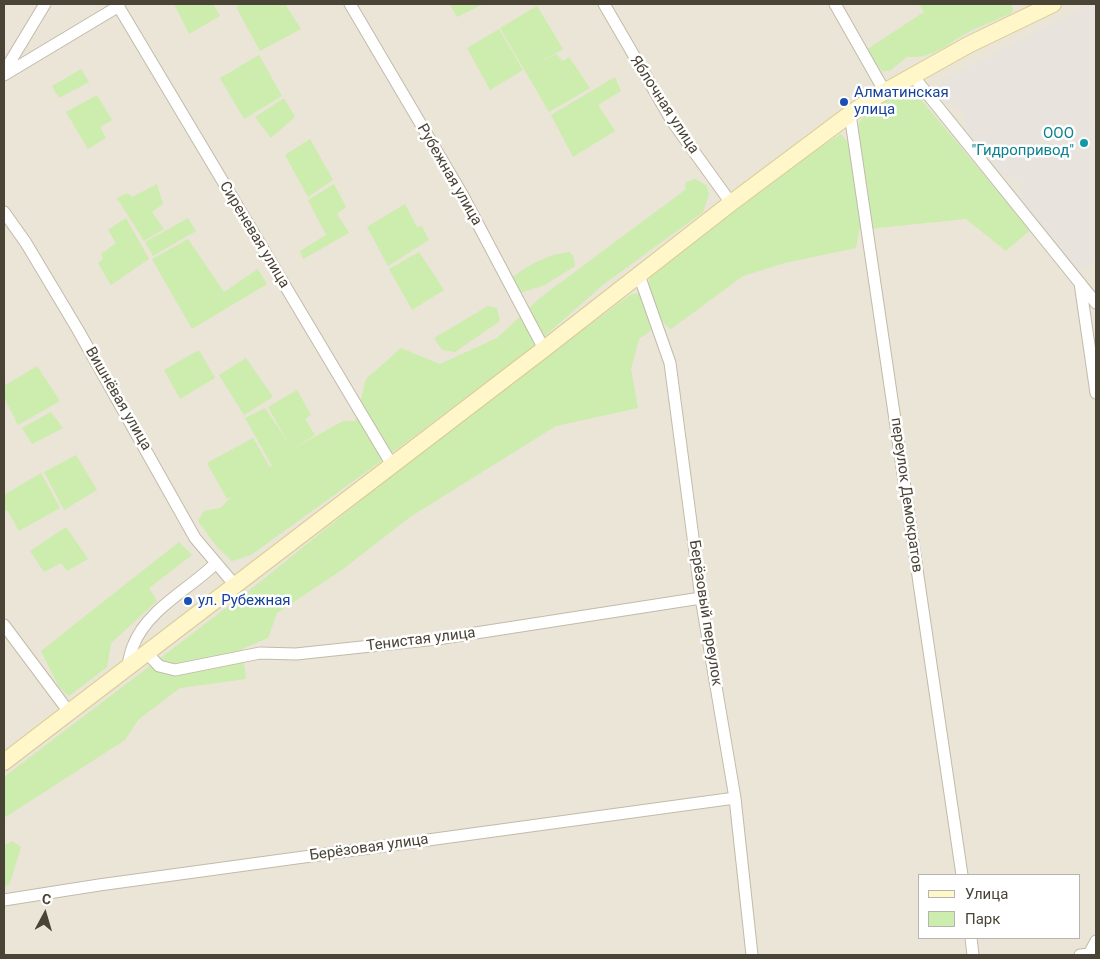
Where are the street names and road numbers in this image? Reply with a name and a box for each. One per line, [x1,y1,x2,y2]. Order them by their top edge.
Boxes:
street label: Яблочная улица [626,53,702,157]
street label: Рубежная улица [413,121,485,229]
street label: Сиреневая улица [215,178,293,292]
street label: Вишнёвая улица [81,344,155,454]
street label: переулок Демократов [886,416,926,574]
street label: Берёзовый переулок [685,539,725,687]
street label: Тенистая улица [365,624,477,656]
street label: Берёзовая улица [308,831,430,865]

